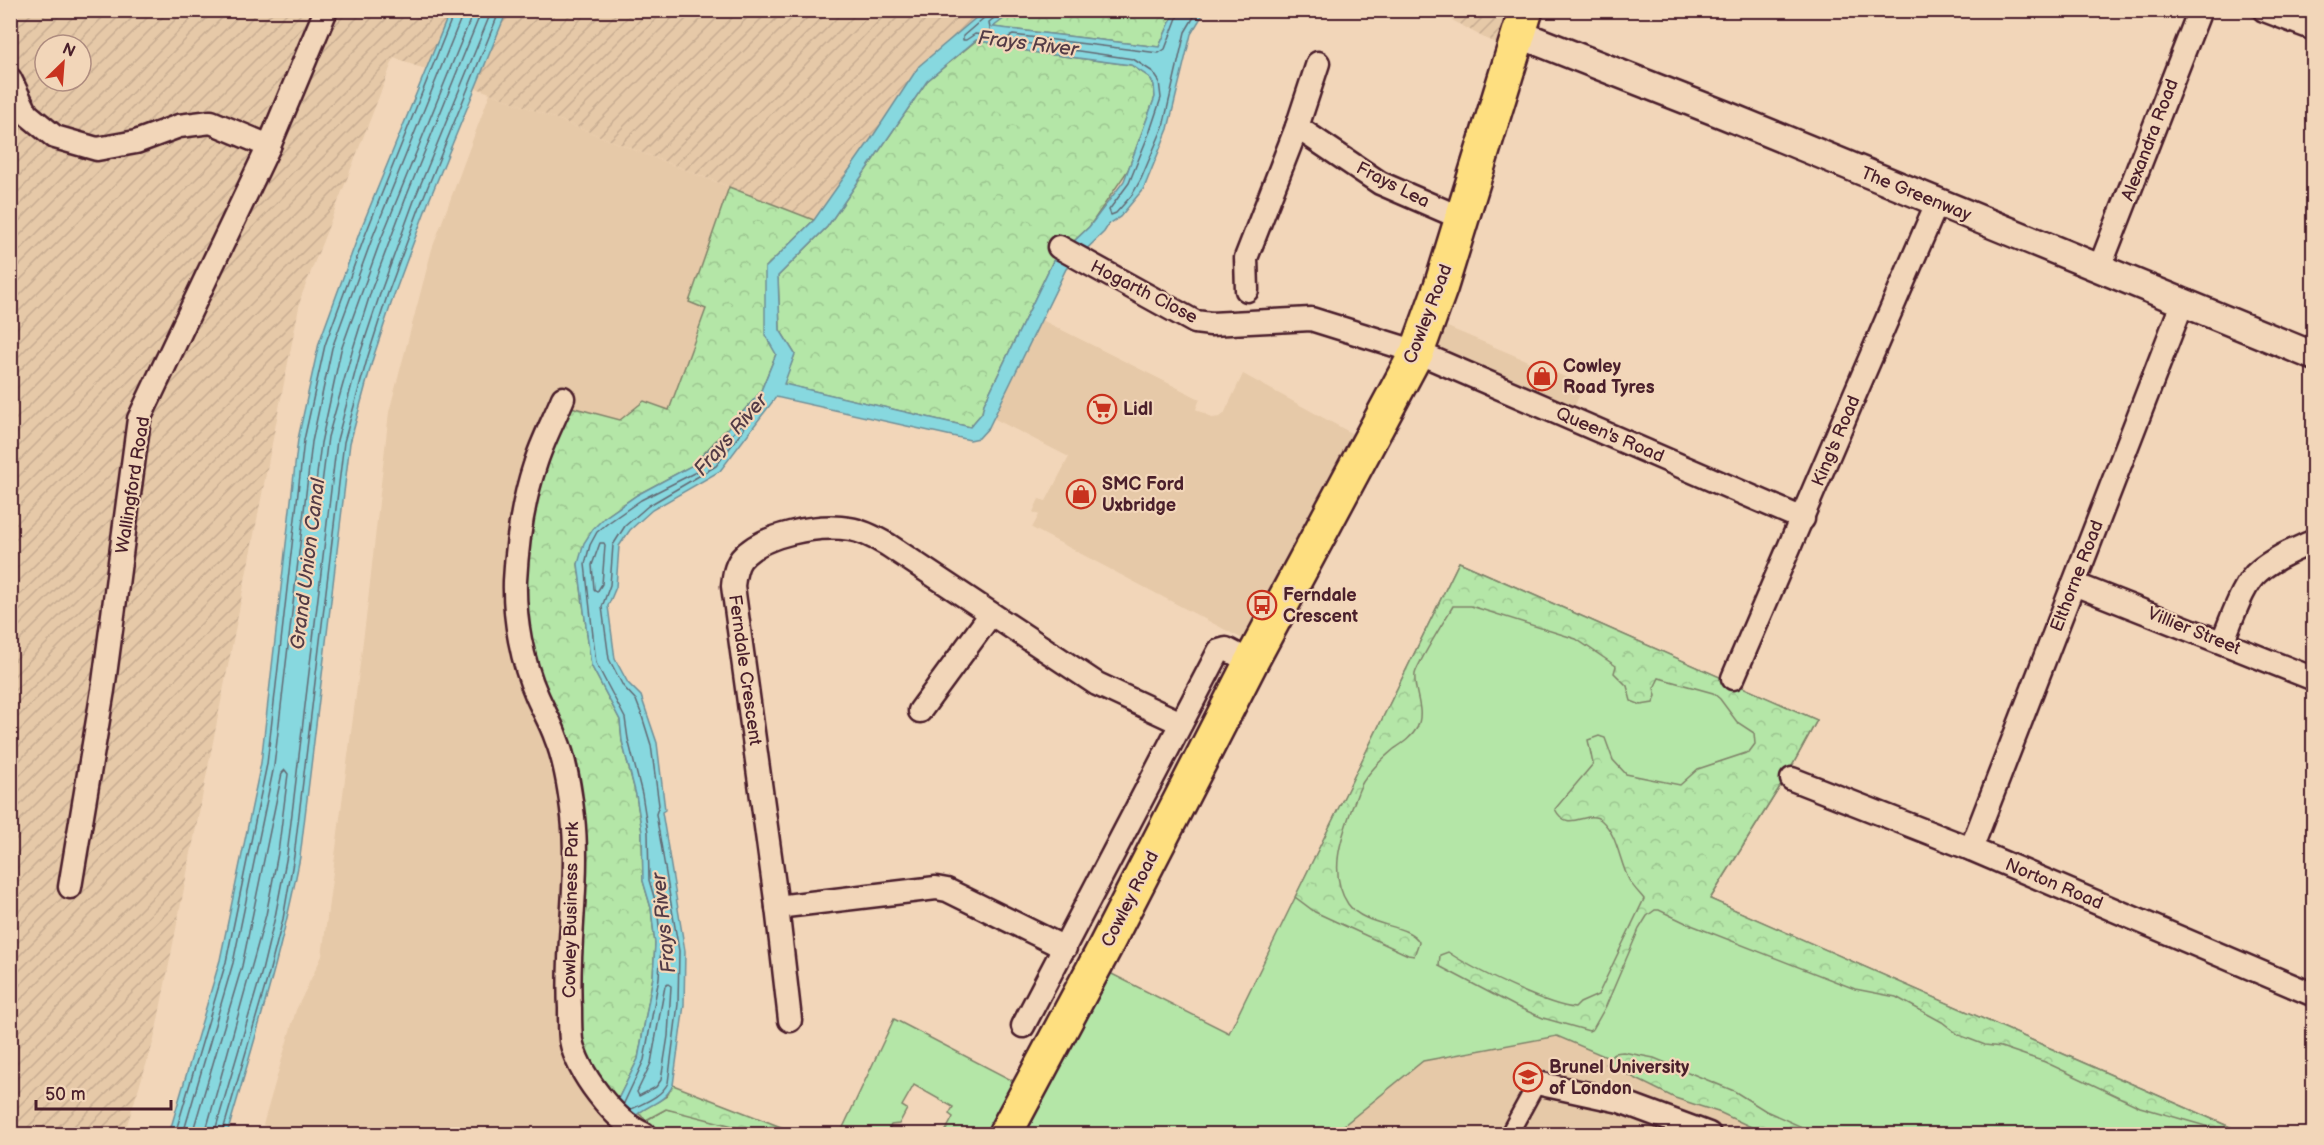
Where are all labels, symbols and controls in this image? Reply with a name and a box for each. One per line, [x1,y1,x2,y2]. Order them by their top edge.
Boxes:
water label: Frays River [976,26,1081,62]
north arrow [33,33,93,93]
text: N [59,40,78,62]
street label: Alexandra Road [2117,76,2183,204]
street label: Frays Lea [1353,158,1433,212]
street label: The Greenway [1858,162,1975,226]
street label: Hogarth Close [1087,256,1201,328]
street label: Cowley Road [1399,261,1457,367]
place label: Cowley Road Tyres [1563,356,1655,398]
shop icon: Cowley Road Tyres [1526,360,1558,392]
water label: Frays River [689,388,774,481]
street label: King's Road [1807,392,1865,490]
supermarket icon: Lidl [1086,393,1118,425]
place label: Lidl [1123,399,1153,420]
street label: Queen's Road [1553,403,1667,467]
street label: Wallingford Road [112,415,154,555]
place label: SMC Ford Uxbridge [1102,474,1184,516]
water label: Grand Union Canal [286,476,331,651]
shop icon: SMC Ford Uxbridge [1065,478,1097,510]
street label: Elthorne Road [2046,517,2108,635]
place label: Ferndale Crescent [1283,585,1358,627]
bus stop icon: Ferndale Crescent [1246,589,1278,621]
street label: Ferndale Crescent [724,593,766,747]
street label: Villier Street [2144,603,2244,659]
street label: Cowley Business Park [559,822,583,998]
street label: Cowley Road [1097,848,1163,950]
street label: Norton Road [2002,854,2106,914]
water label: Frays River [647,870,681,974]
place label: Brunel University of London [1549,1057,1690,1099]
school or university icon: Brunel University of London [1512,1061,1544,1093]
scale bar [36,1073,171,1111]
text: 50 m [45,1084,86,1105]

